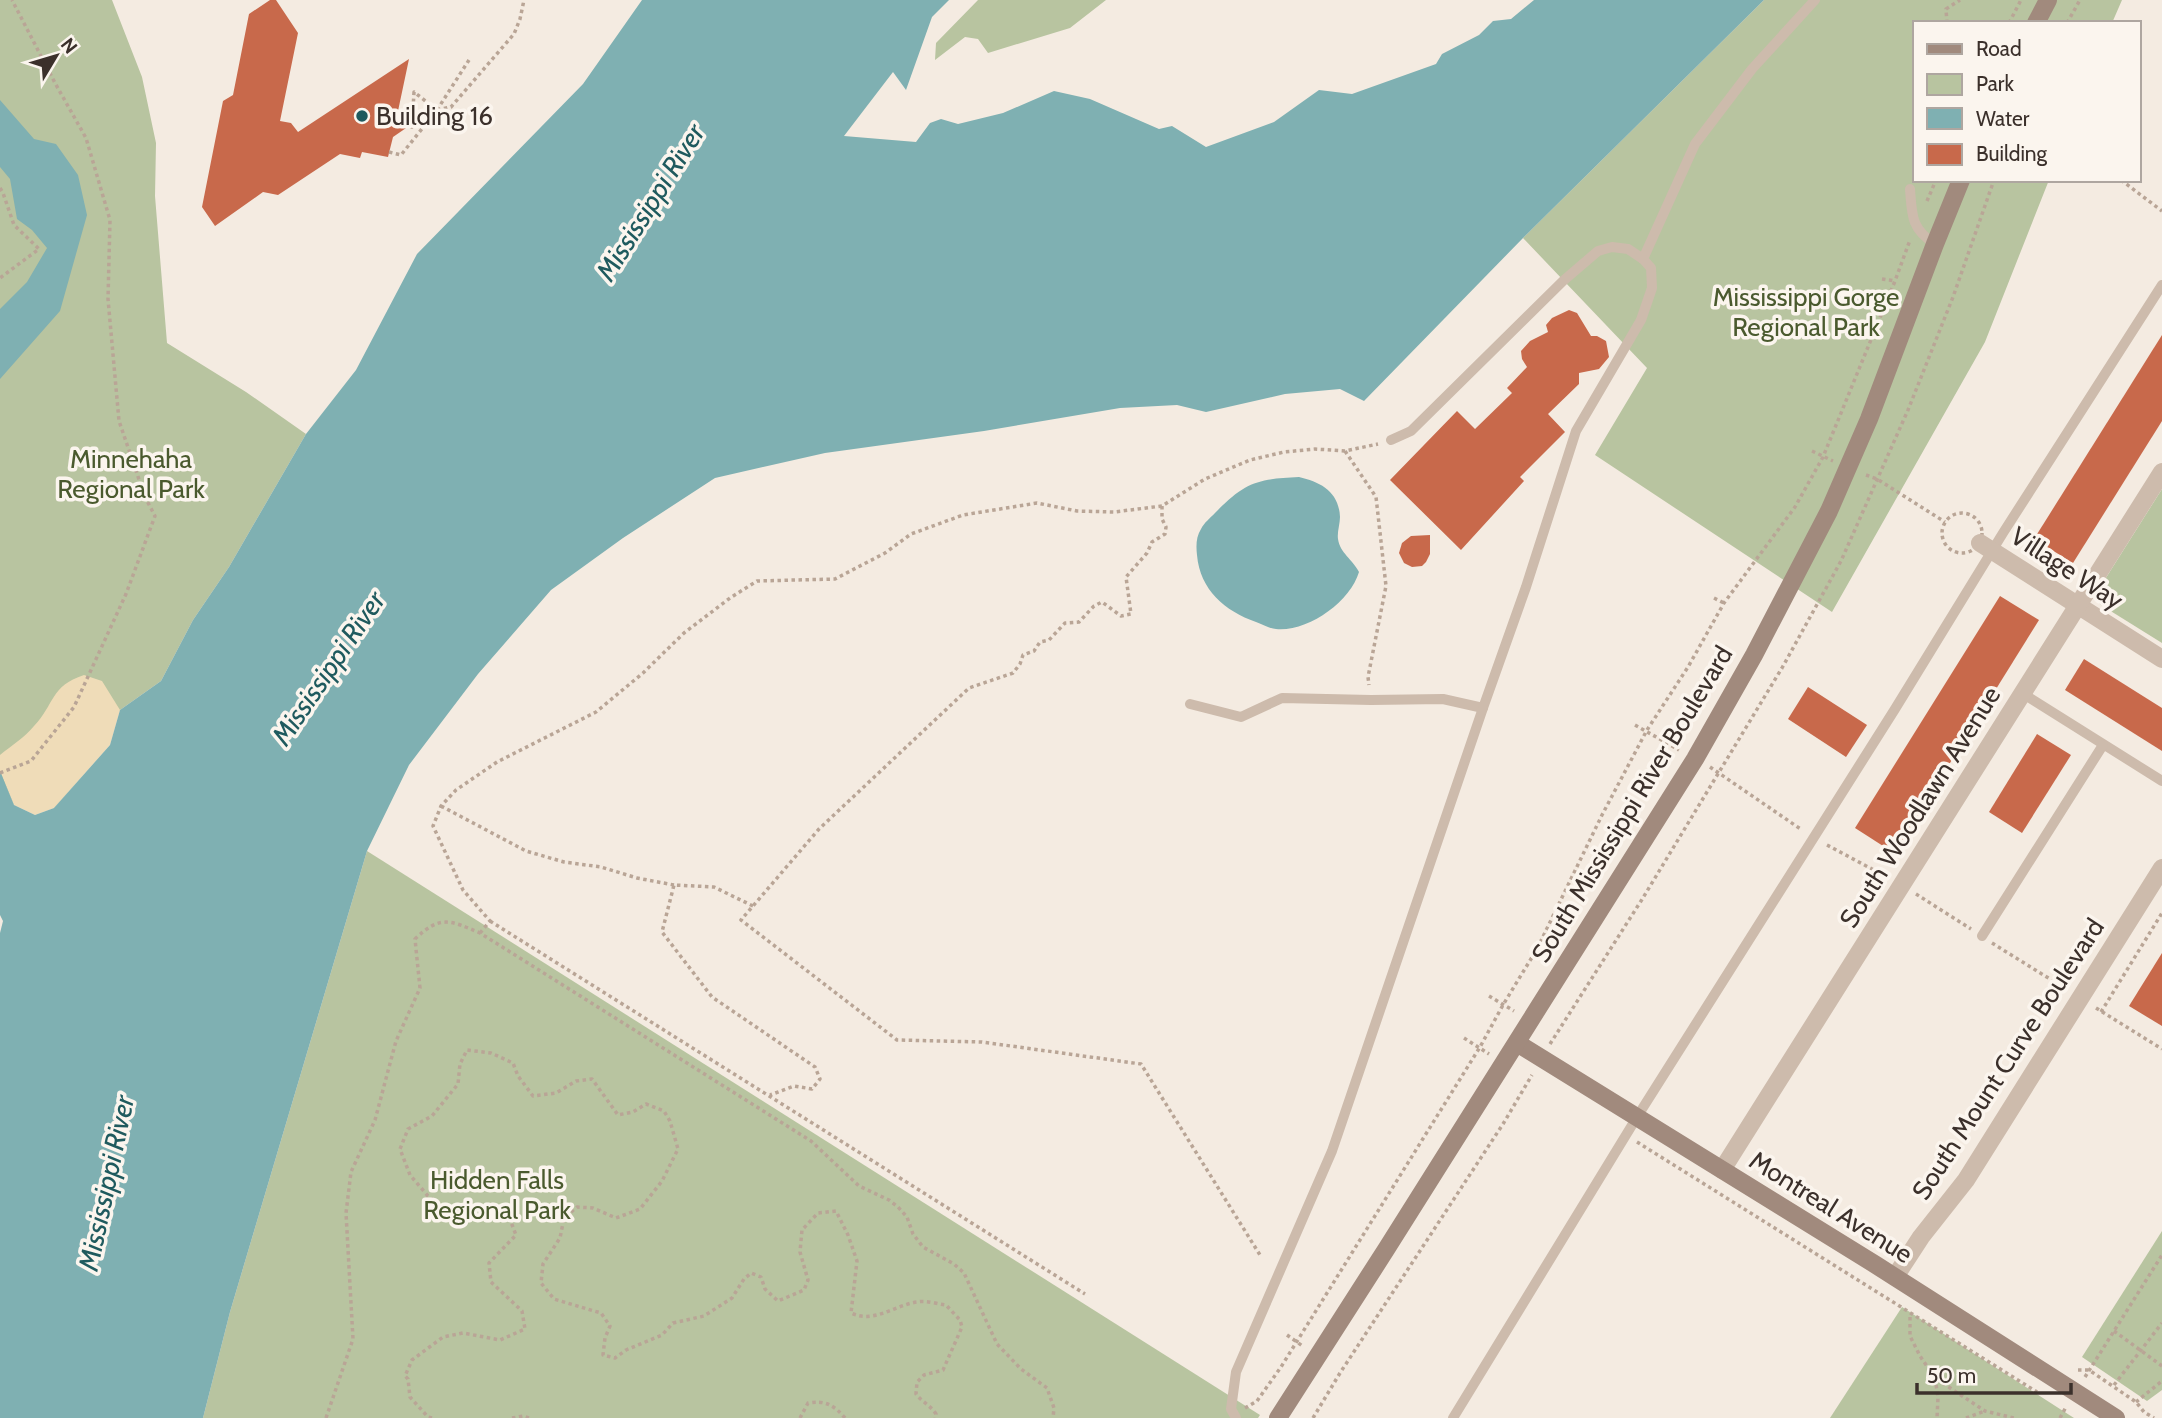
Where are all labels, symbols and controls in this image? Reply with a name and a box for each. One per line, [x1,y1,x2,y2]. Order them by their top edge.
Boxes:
north arrow [21,21,91,91]
legend [1913,21,2141,182]
text: N [56,33,82,58]
text: Road [1976,36,2022,61]
text: Park [1976,71,2014,96]
place label: Building 16 [376,100,493,132]
text: Water [1976,106,2030,131]
marker: Building 16 [354,108,370,124]
water label: Mississippi River [588,116,712,288]
text: Building [1976,141,2048,166]
park label: Mississippi Gorge Regional Park [1713,281,1899,343]
park label: Minnehaha Regional Park [57,443,205,505]
street label: Village Way [2005,520,2129,616]
water label: Mississippi River [263,583,393,752]
street label: South Mississippi River Boulevard [1525,640,1739,968]
street label: South Woodlawn Avenue [1833,680,2007,934]
street label: South Mount Curve Boulevard [1905,912,2111,1206]
water label: Mississippi River [71,1091,141,1275]
street label: Montreal Avenue [1744,1144,1918,1270]
park label: Hidden Falls Regional Park [423,1164,571,1226]
scale bar [1917,1352,2071,1396]
text: 50 m [1927,1363,1976,1388]

